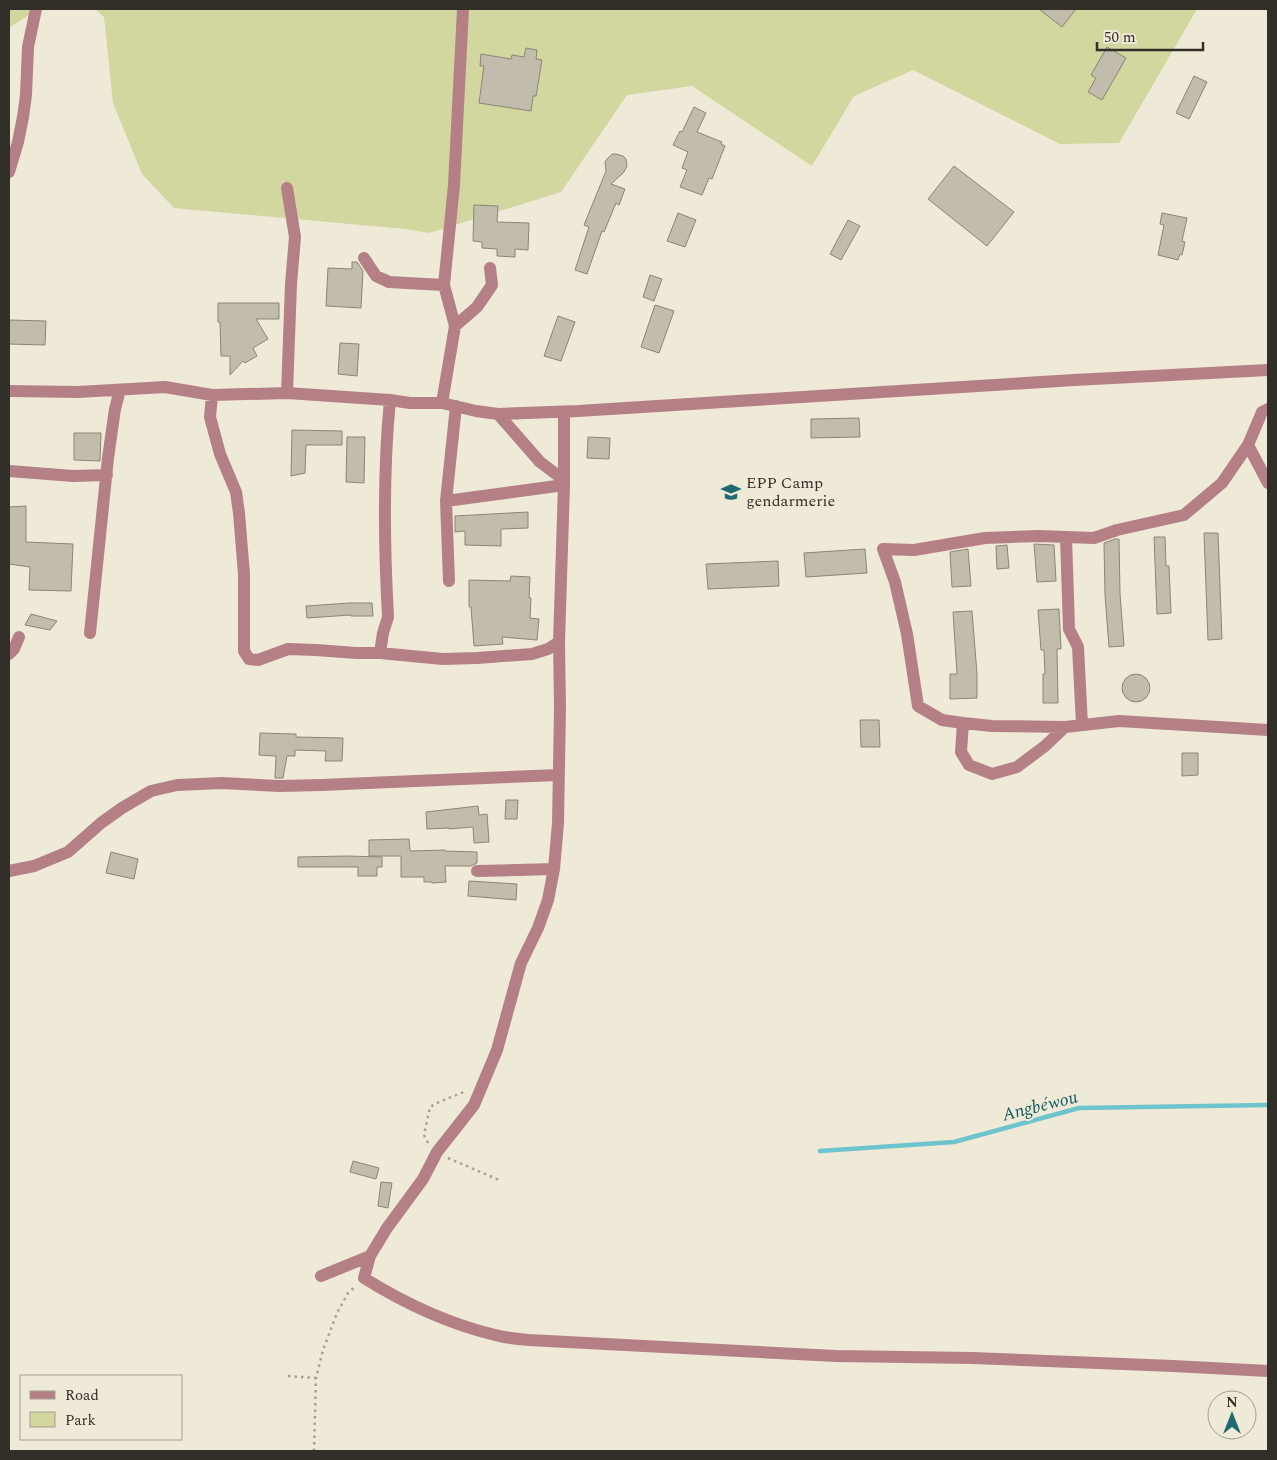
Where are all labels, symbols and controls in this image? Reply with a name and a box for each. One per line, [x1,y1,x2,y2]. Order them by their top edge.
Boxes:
scale bar [1097,20,1203,52]
text: 50 m [1104,26,1136,49]
place label: EPP Camp gendarmerie [746,471,835,513]
school or university icon: EPP Camp gendarmerie [720,481,742,503]
water label: Angbéwou [998,1083,1081,1129]
legend [20,1375,182,1440]
text: Road [65,1384,99,1407]
north arrow [1207,1390,1257,1440]
text: N [1226,1392,1238,1413]
text: Park [65,1409,96,1432]

